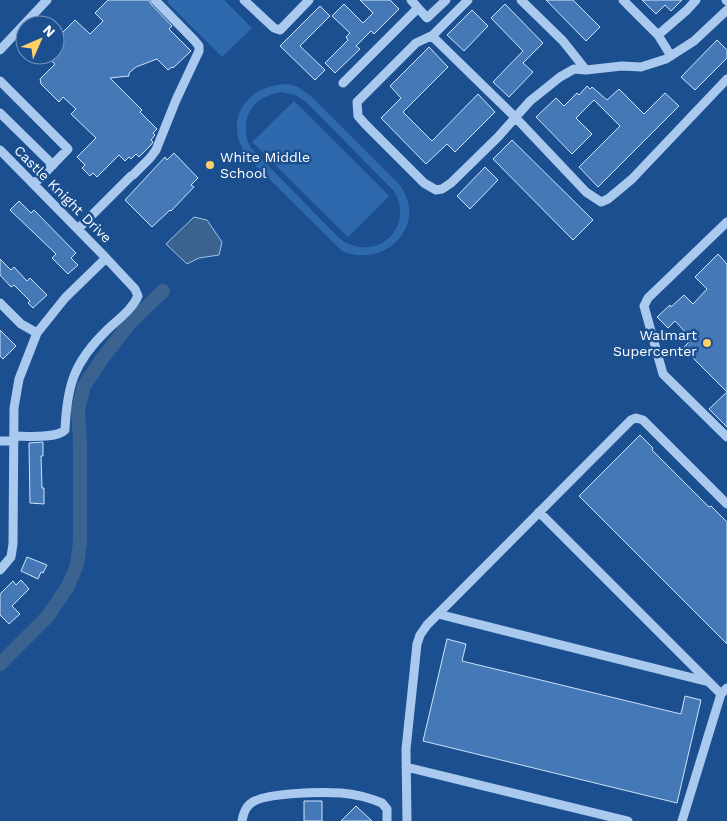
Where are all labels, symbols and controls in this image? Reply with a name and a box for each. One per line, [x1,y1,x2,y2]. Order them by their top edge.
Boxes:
north arrow [15,15,65,65]
text: N [40,21,59,40]
street label: Castle Knight Drive [11,142,115,246]
place label: White Middle School [220,149,310,181]
marker: White Middle School [204,159,216,171]
place label: Walmart Supercenter [613,327,697,359]
marker: Walmart Supercenter [701,337,713,349]

